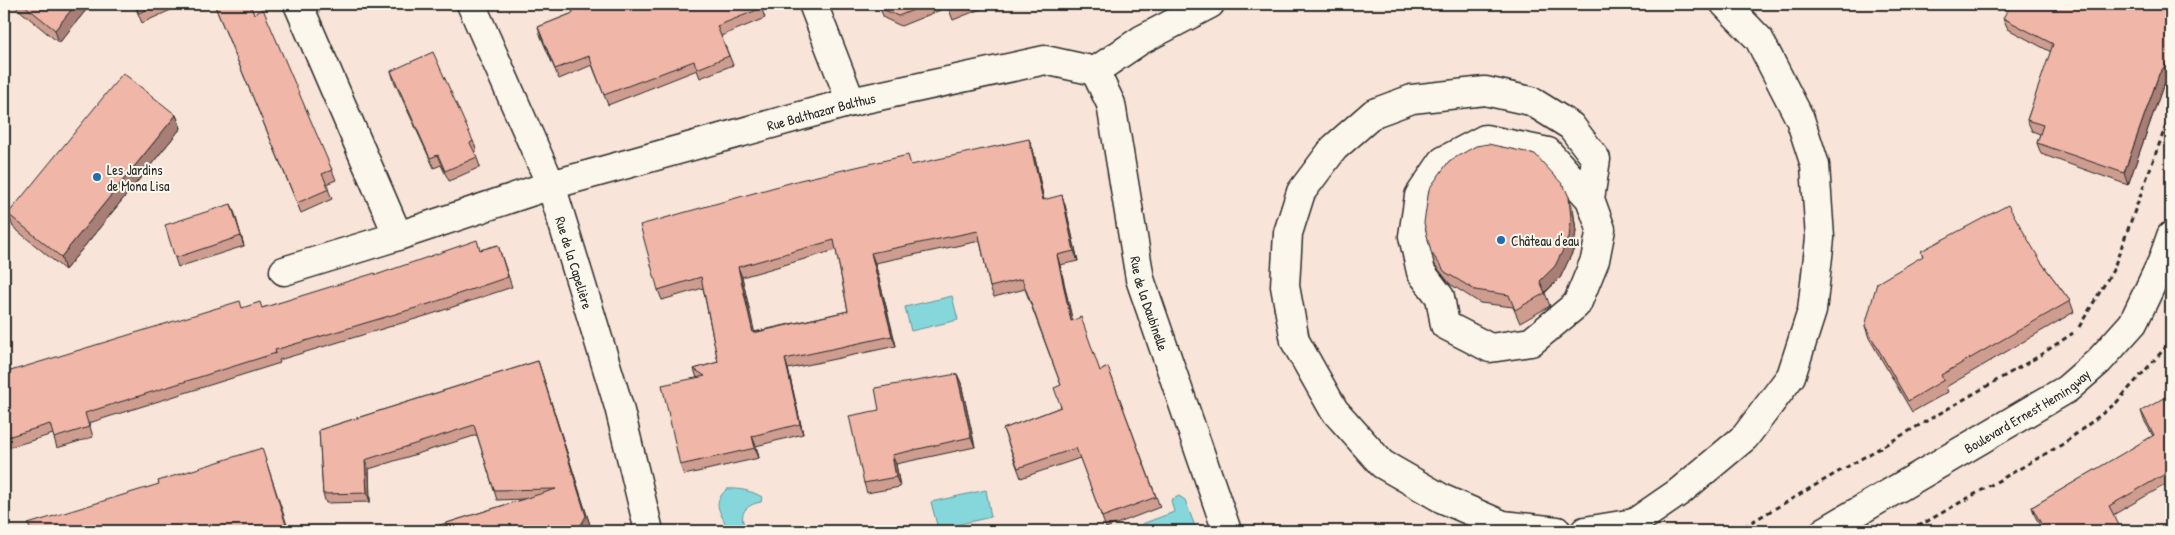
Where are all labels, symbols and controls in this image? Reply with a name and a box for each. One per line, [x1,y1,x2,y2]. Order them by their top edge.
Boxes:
street label: Rue Balthazar Balthus [765,88,877,134]
place label: Les Jardins de Mona Lisa [107,160,170,195]
marker: Les Jardins de Mona Lisa [91,171,103,183]
street label: Rue de la Capelière [552,214,598,311]
place label: Château d'eau [1511,231,1580,250]
marker: Château d'eau [1495,234,1507,246]
street label: Rue de la Daubinelle [1127,255,1174,353]
street label: Boulevard Ernest Hemingway [1960,364,2094,457]

